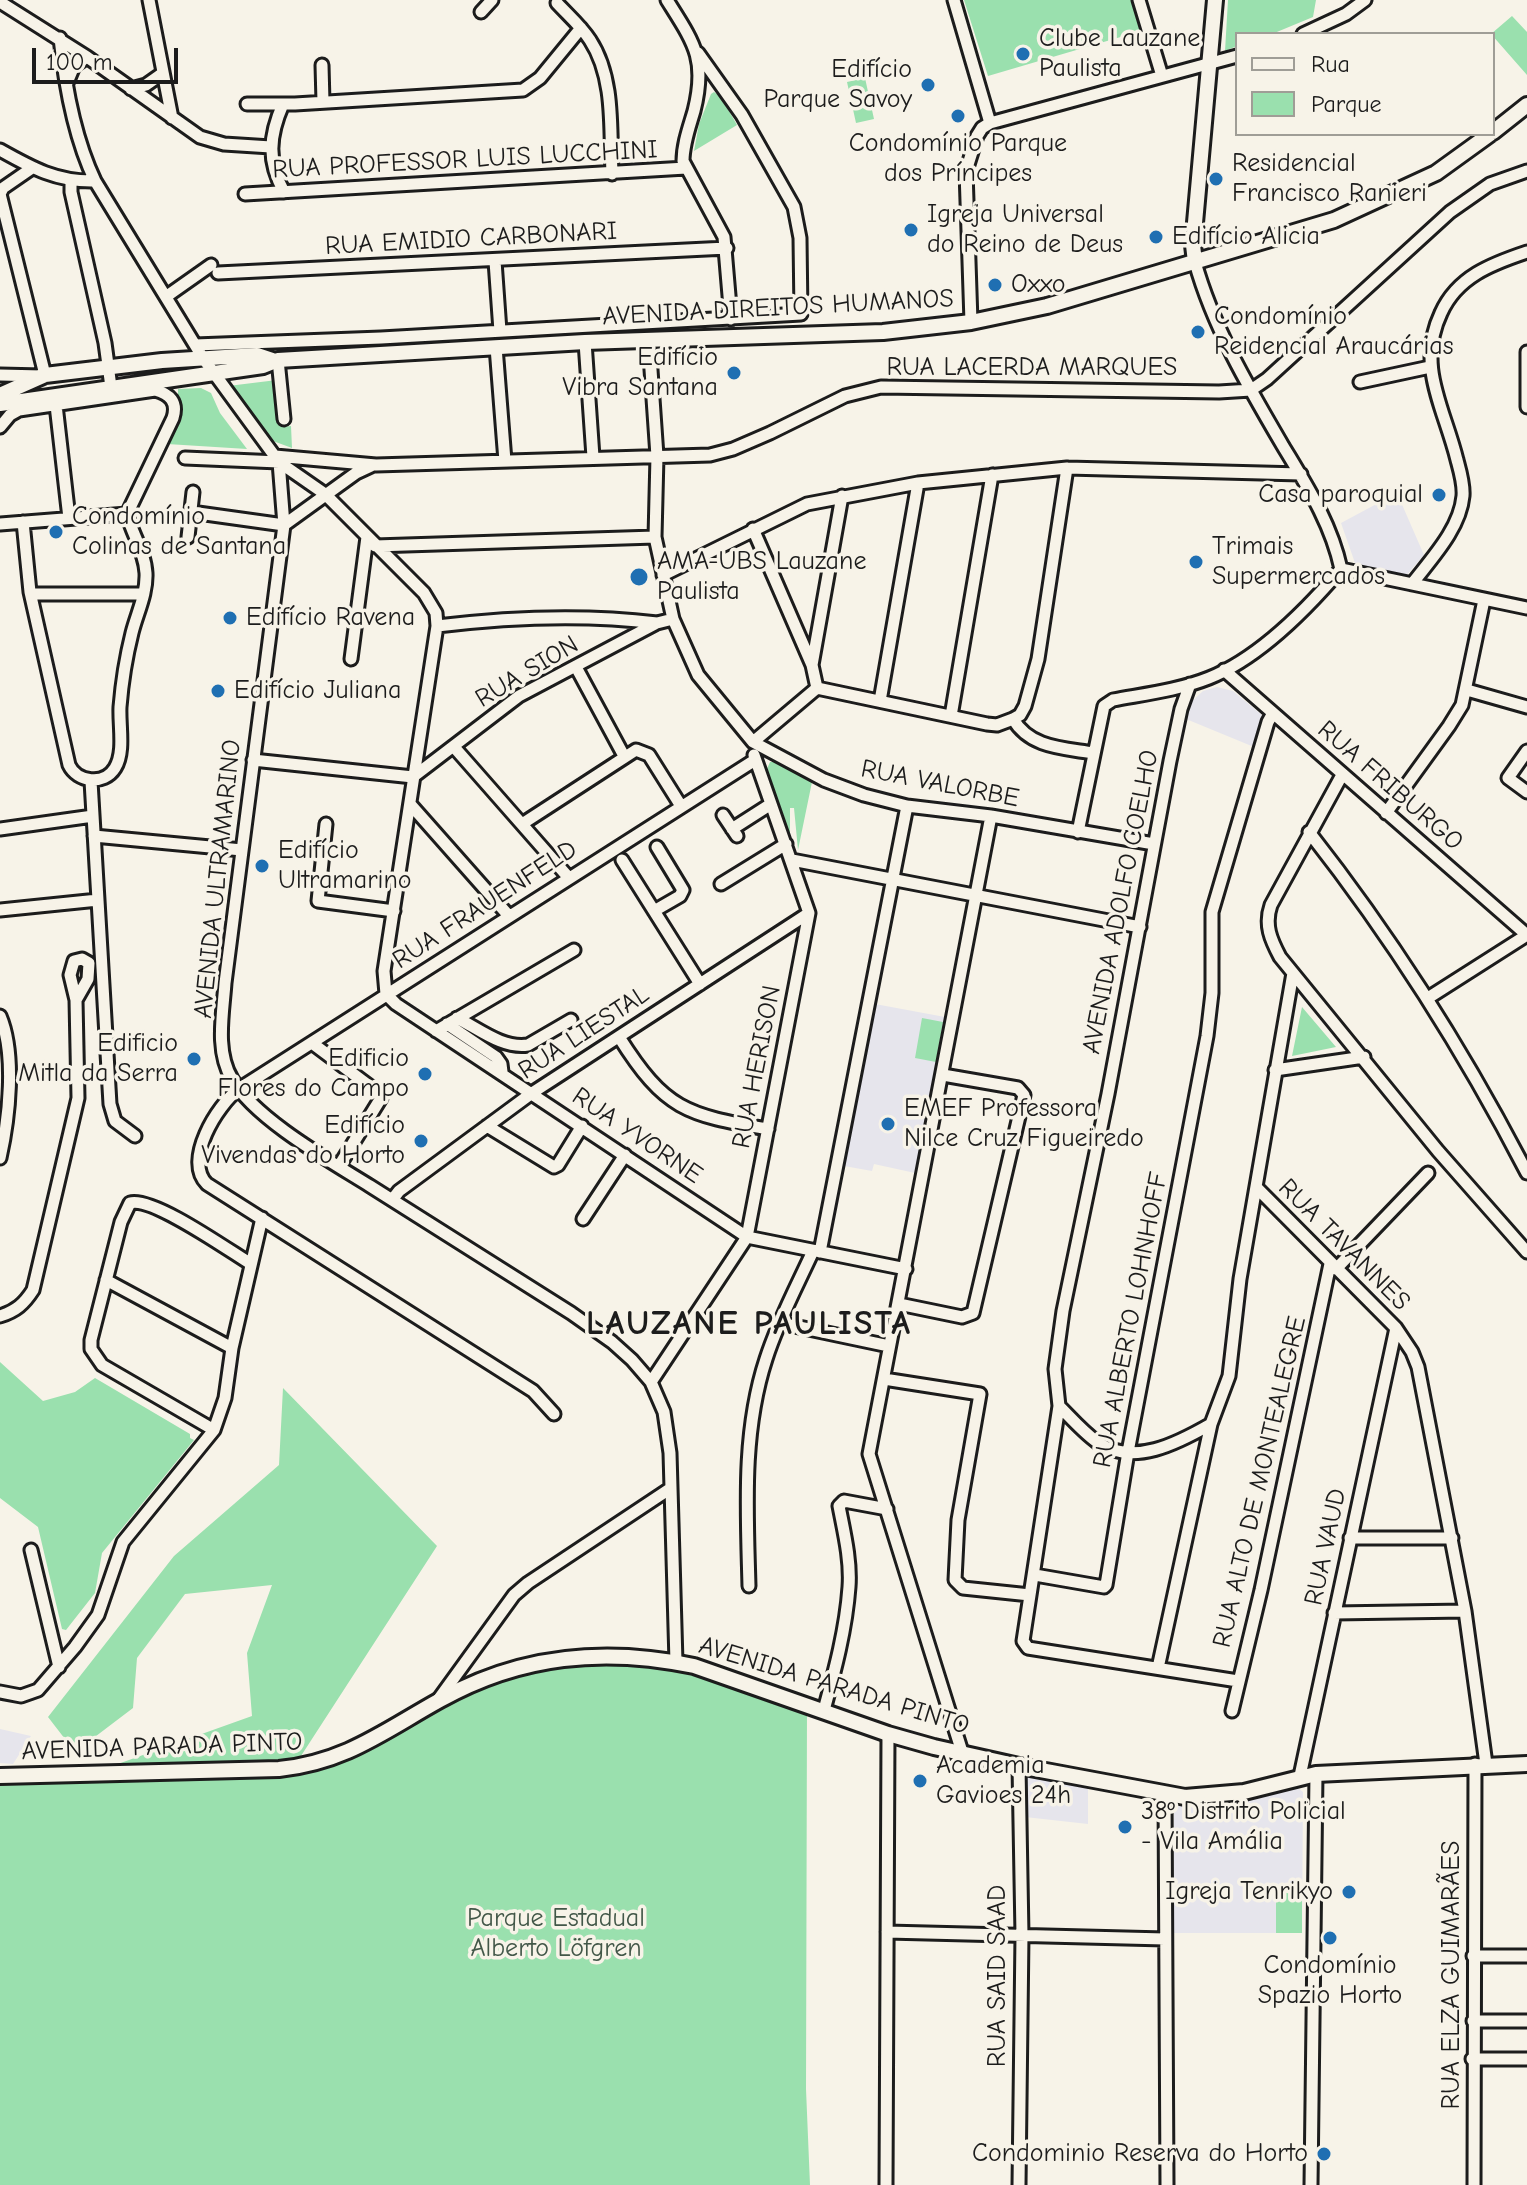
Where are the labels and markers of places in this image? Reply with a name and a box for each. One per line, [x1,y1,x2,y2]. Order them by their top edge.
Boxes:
place label: Clube Lauzane Paulista [1039,23,1200,84]
marker: Clube Lauzane Paulista [1014,45,1032,63]
place label: Edifício Parque Savoy [763,54,912,116]
marker: Edifício Parque Savoy [919,76,937,94]
marker: Condomínio Parque dos Príncipes [949,107,967,125]
place label: Condomínio Parque dos Príncipes [849,128,1067,190]
place label: Residencial Francisco Ranieri [1232,148,1427,210]
marker: Residencial Francisco Ranieri [1207,170,1225,188]
place label: Igreja Universal do Reino de Deus [927,199,1123,260]
marker: Igreja Universal do Reino de Deus [902,221,920,239]
place label: Edifício Alicia [1172,221,1320,253]
marker: Edifício Alicia [1147,228,1165,246]
place label: Oxxo [1011,269,1066,301]
marker: Oxxo [986,276,1004,294]
place label: Condomínio Reidencial Araucárias [1214,301,1454,362]
marker: Condomínio Reidencial Araucárias [1189,323,1207,341]
place label: Edifício Vibra Santana [562,342,718,404]
marker: Edifício Vibra Santana [725,364,743,382]
place label: Casa paroquial [1258,479,1423,511]
marker: Casa paroquial [1430,486,1448,504]
place label: Condomínio Colinas de Santana [72,501,286,562]
marker: Condomínio Colinas de Santana [47,523,65,541]
place label: Trimais Supermercados [1212,531,1385,592]
place label: AMA-UBS Lauzane Paulista [657,546,866,608]
marker: Trimais Supermercados [1187,553,1205,571]
marker: AMA-UBS Lauzane Paulista [628,566,650,588]
place label: Edifício Ravena [246,602,415,634]
marker: Edifício Ravena [221,609,239,627]
place label: Edifício Juliana [234,675,401,707]
marker: Edifício Juliana [209,682,227,700]
place label: Edifício Ultramarino [278,835,412,896]
marker: Edifício Ultramarino [253,857,271,875]
place label: Edificio Mitla da Serra [18,1028,178,1090]
place label: Edificio Flores do Campo [218,1043,409,1104]
marker: Edificio Mitla da Serra [185,1050,203,1068]
marker: Edificio Flores do Campo [416,1065,434,1083]
place label: EMEF Professora Nilce Cruz Figueiredo [904,1093,1144,1154]
place label: Edifício Vivendas do Horto [201,1110,405,1172]
marker: EMEF Professora Nilce Cruz Figueiredo [879,1115,897,1133]
marker: Edifício Vivendas do Horto [412,1132,430,1150]
place label: Academia Gavioes 24h [936,1750,1071,1812]
marker: Academia Gavioes 24h [911,1772,929,1790]
place label: 38º Distrito Policial - Vila Amália [1141,1796,1346,1858]
marker: 38º Distrito Policial - Vila Amália [1116,1818,1134,1836]
place label: Igreja Tenrikyo [1165,1876,1333,1908]
marker: Igreja Tenrikyo [1340,1883,1358,1901]
marker: Condomínio Spazio Horto [1321,1929,1339,1947]
place label: Condomínio Spazio Horto [1258,1950,1402,2012]
place label: Condominio Reserva do Horto [972,2138,1308,2170]
marker: Condominio Reserva do Horto [1315,2145,1333,2163]

